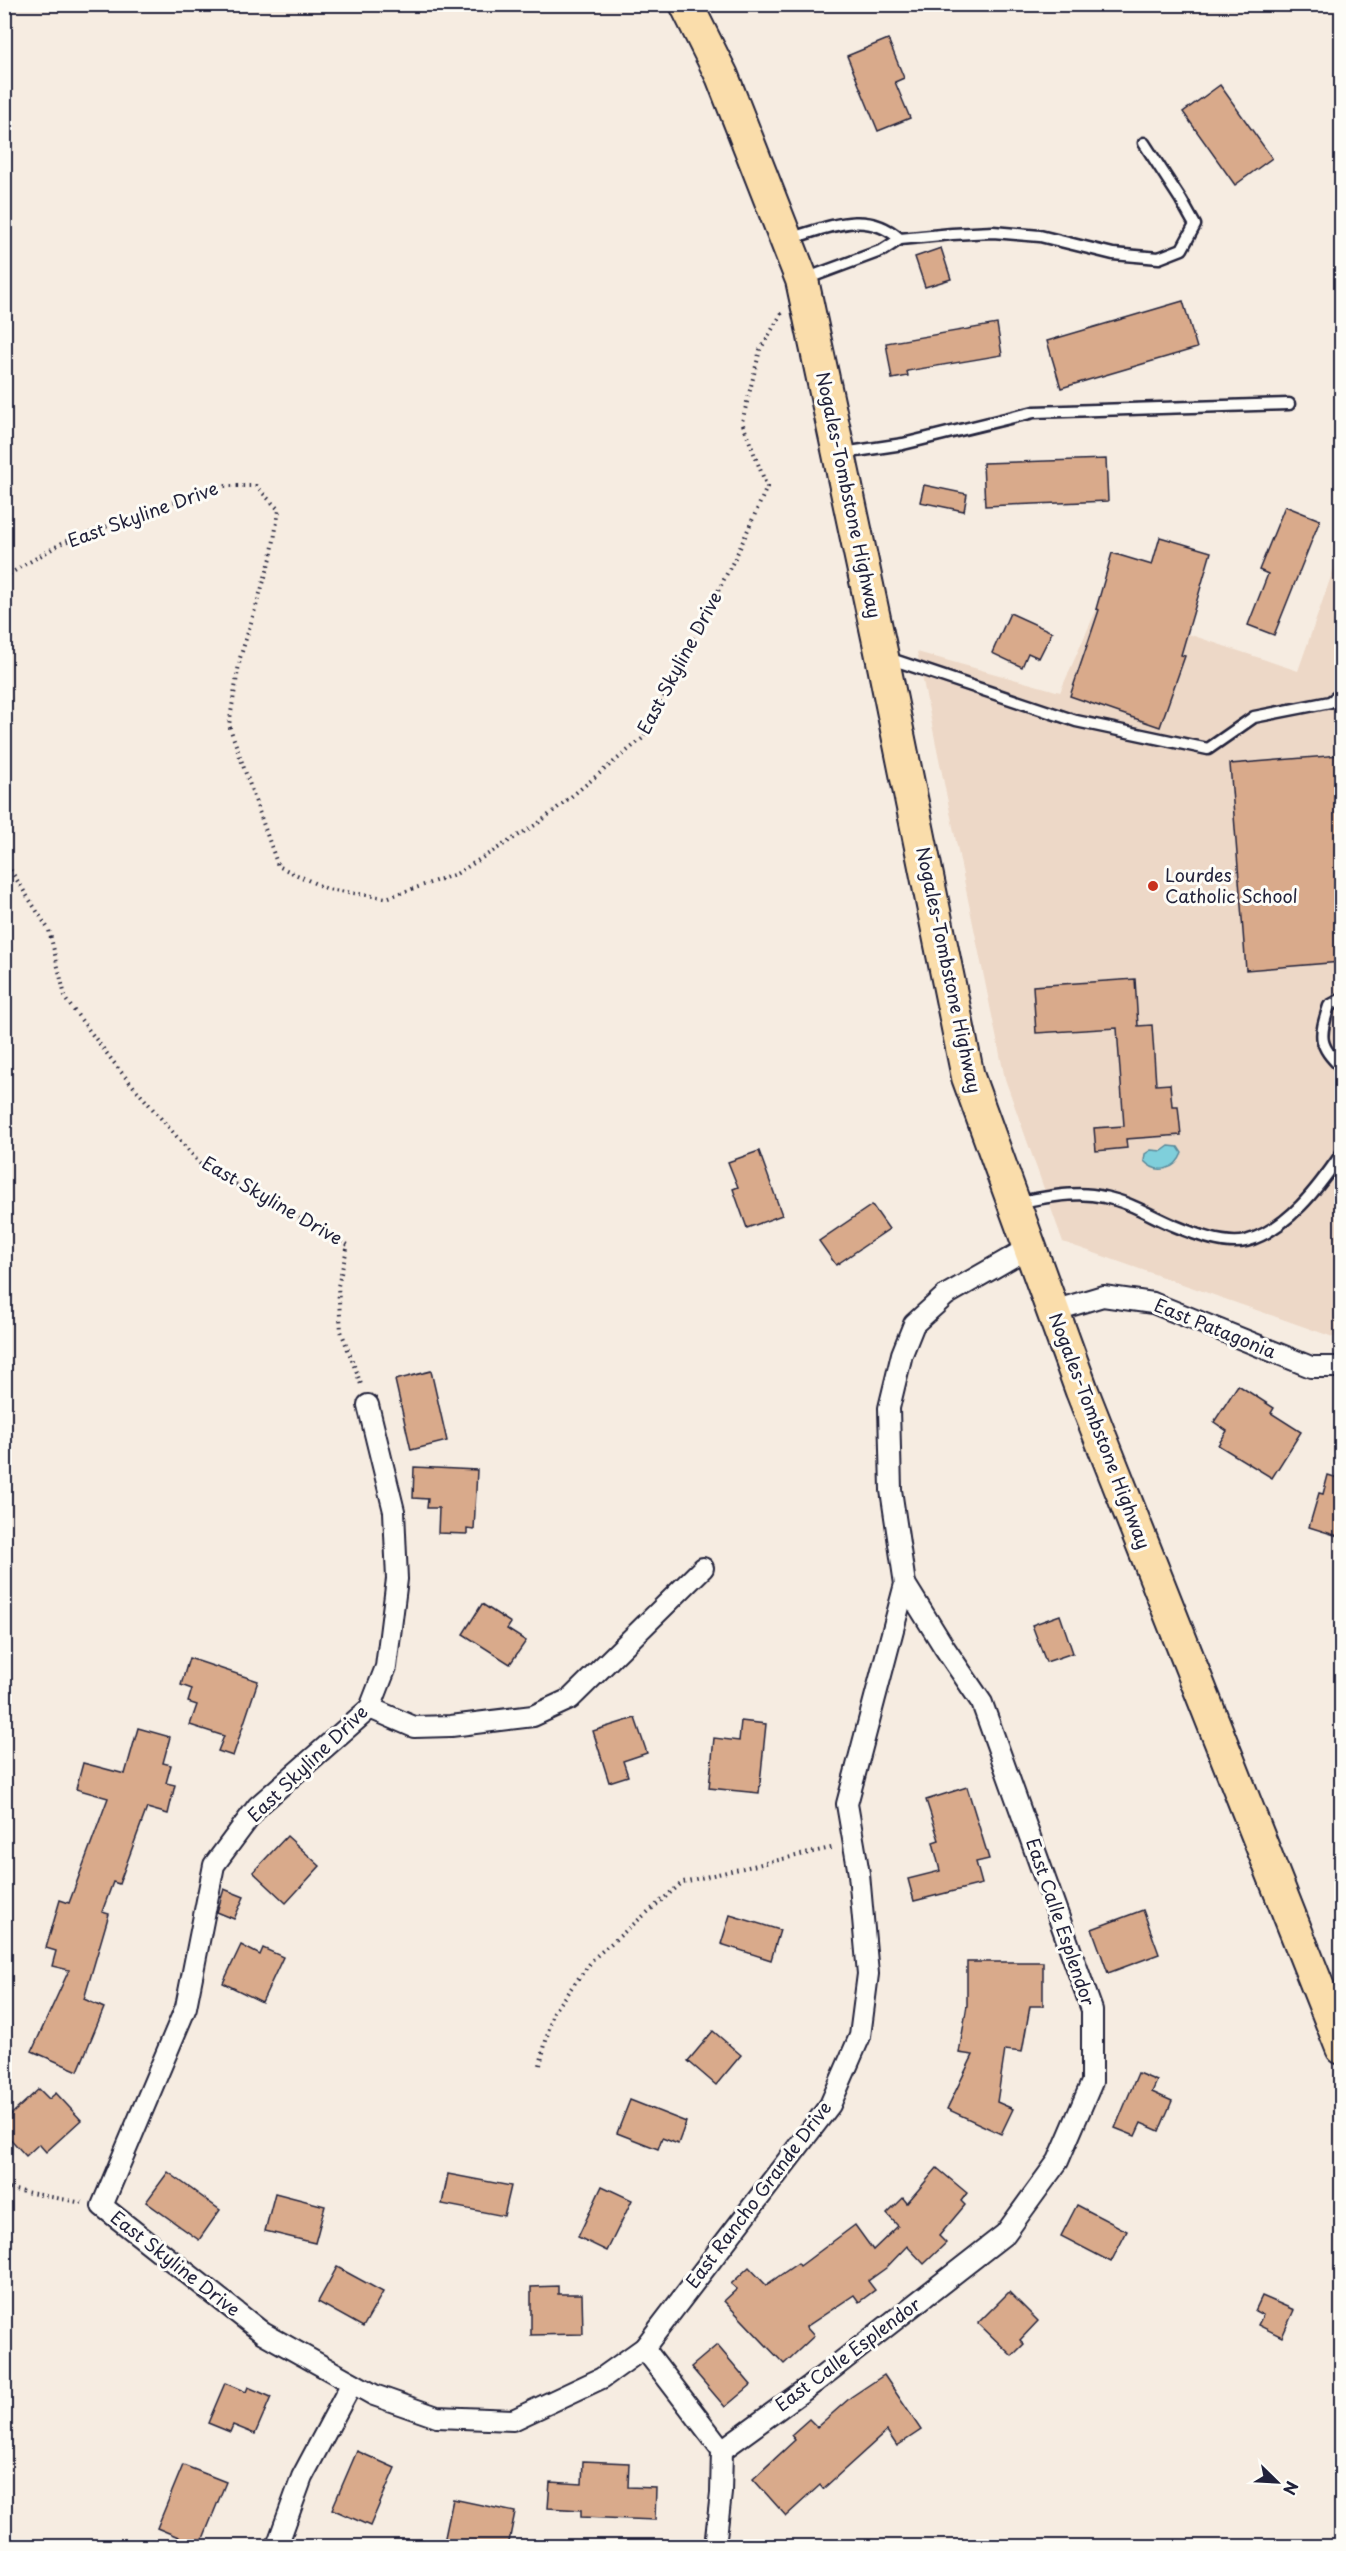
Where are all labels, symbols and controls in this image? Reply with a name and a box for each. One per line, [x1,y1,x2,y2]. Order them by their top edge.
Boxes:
street label: Nogales-Tombstone Highway [810,369,889,620]
street label: East Skyline Drive [64,474,221,553]
street label: East Skyline Drive [630,586,728,738]
street label: Nogales-Tombstone Highway [910,844,989,1095]
place label: Lourdes Catholic School [1165,861,1298,909]
marker: Lourdes Catholic School [1146,879,1160,893]
street label: East Skyline Drive [197,1148,348,1251]
street label: East Patagonia [1151,1291,1281,1364]
street label: Nogales-Tombstone Highway [1043,1308,1158,1553]
street label: East Skyline Drive [241,1698,373,1828]
street label: East Calle Esplendor [1020,1834,1103,2010]
street label: East Rancho Grande Drive [678,2095,837,2293]
street label: East Skyline Drive [105,2203,247,2322]
street label: East Calle Esplendor [769,2290,926,2417]
north arrow [1247,2452,1307,2512]
text: N [1278,2478,1305,2499]

